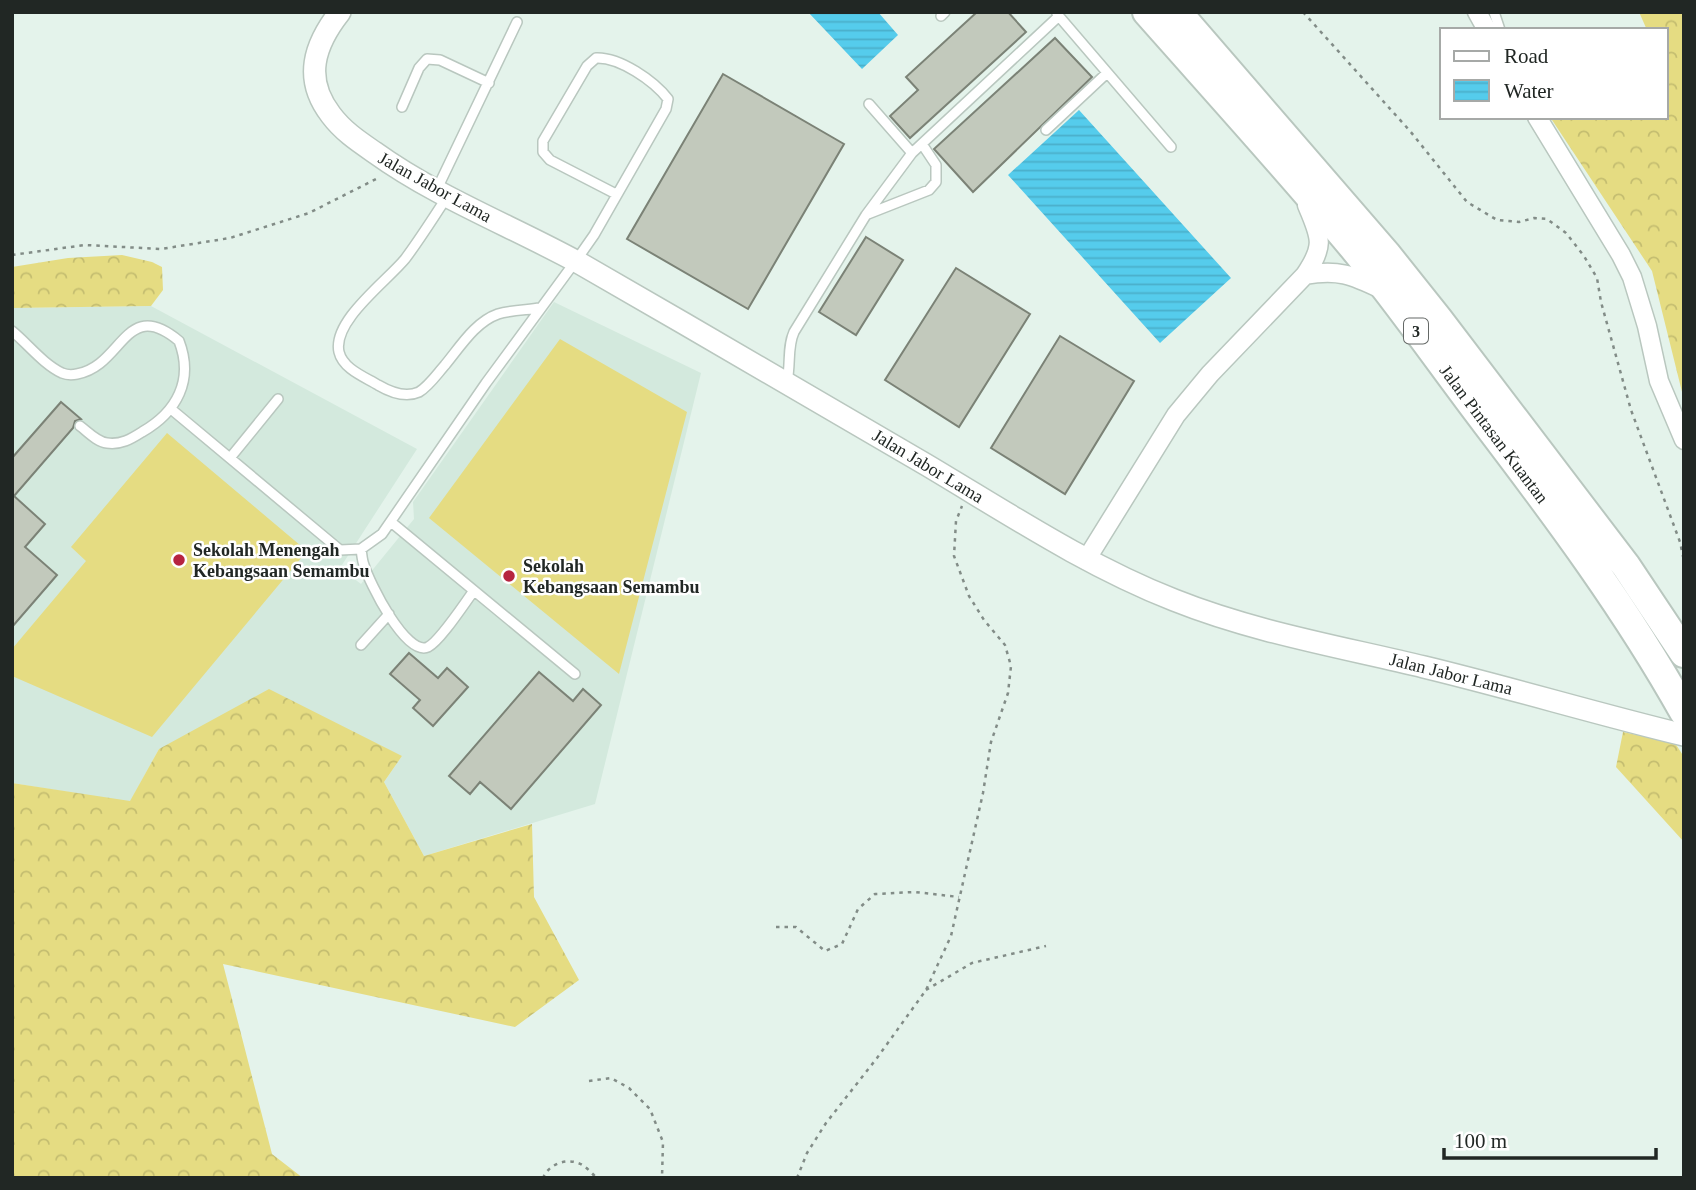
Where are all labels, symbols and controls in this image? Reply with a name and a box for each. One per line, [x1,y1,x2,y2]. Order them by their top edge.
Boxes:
legend [1440,28,1668,119]
text: Road [1504,44,1549,68]
text: Water [1504,79,1554,103]
street label: Jalan Jabor Lama [375,148,495,226]
road number: 3 [1404,318,1428,344]
street label: Jalan Pintasan Kuantan [1435,361,1553,507]
street label: Jalan Jabor Lama [869,425,987,507]
place label: Sekolah Menengah Kebangsaan Semambu [193,540,370,581]
marker: Sekolah Menengah Kebangsaan Semambu [171,552,187,568]
place label: Sekolah Kebangsaan Semambu [523,556,700,597]
marker: Sekolah Kebangsaan Semambu [501,568,517,584]
street label: Jalan Jabor Lama [1387,649,1515,699]
scale bar [1444,1116,1656,1160]
text: 100 m [1454,1129,1507,1153]

